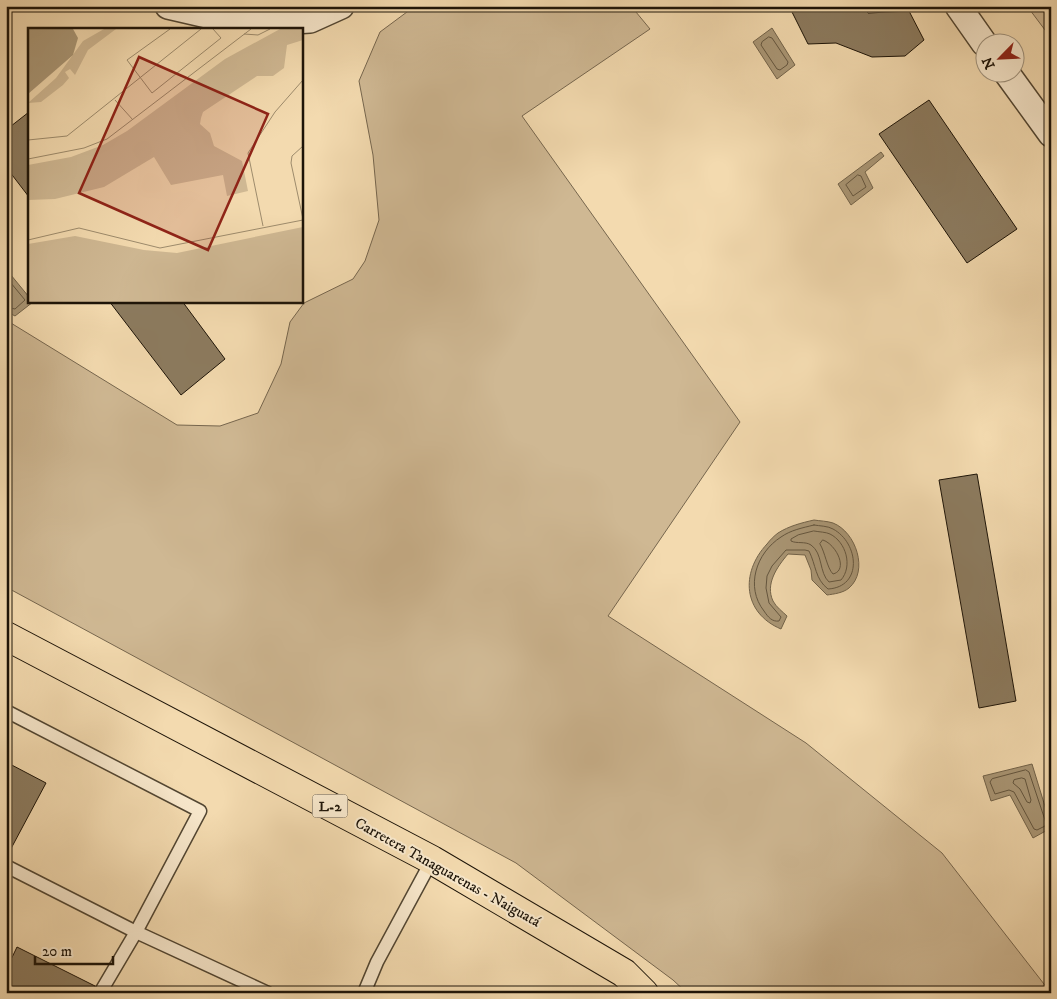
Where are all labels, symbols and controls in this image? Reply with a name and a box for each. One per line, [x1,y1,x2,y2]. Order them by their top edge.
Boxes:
inset map [28,28,302,302]
north arrow [974,32,1024,82]
text: N [978,54,1000,72]
road number: L-2 [312,794,348,818]
street label: Carretera Tanaguarenas - Naiguatá [352,813,544,932]
scale bar [35,934,112,966]
text: 20 m [42,942,72,961]

